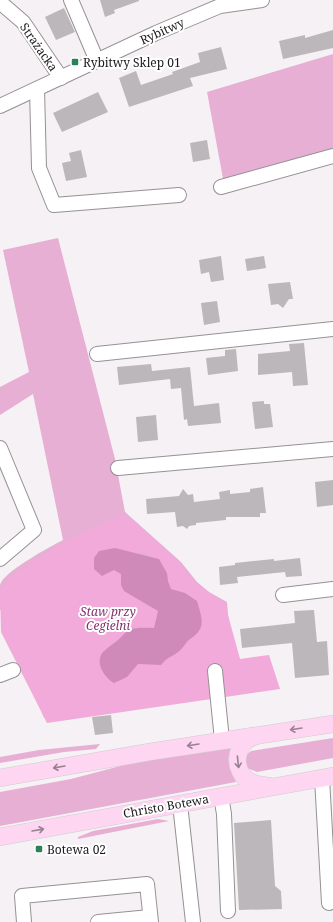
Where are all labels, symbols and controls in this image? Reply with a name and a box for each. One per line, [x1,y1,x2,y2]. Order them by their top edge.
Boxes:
street label: Rybitwy [137,14,187,48]
street label: Strażacka [16,19,62,75]
place label: Rybitwy Sklep 01 [83,54,181,71]
marker: Rybitwy Sklep 01 [70,57,80,67]
park label: Staw przy Cegielni [80,603,136,634]
one-way arrow [290,725,303,733]
one-way arrow [187,741,200,749]
one-way arrow [235,755,242,768]
one-way arrow [53,764,66,772]
street label: Christo Botewa [122,790,210,822]
one-way arrow [31,826,44,834]
place label: Botewa 02 [47,841,106,858]
marker: Botewa 02 [34,844,44,854]

